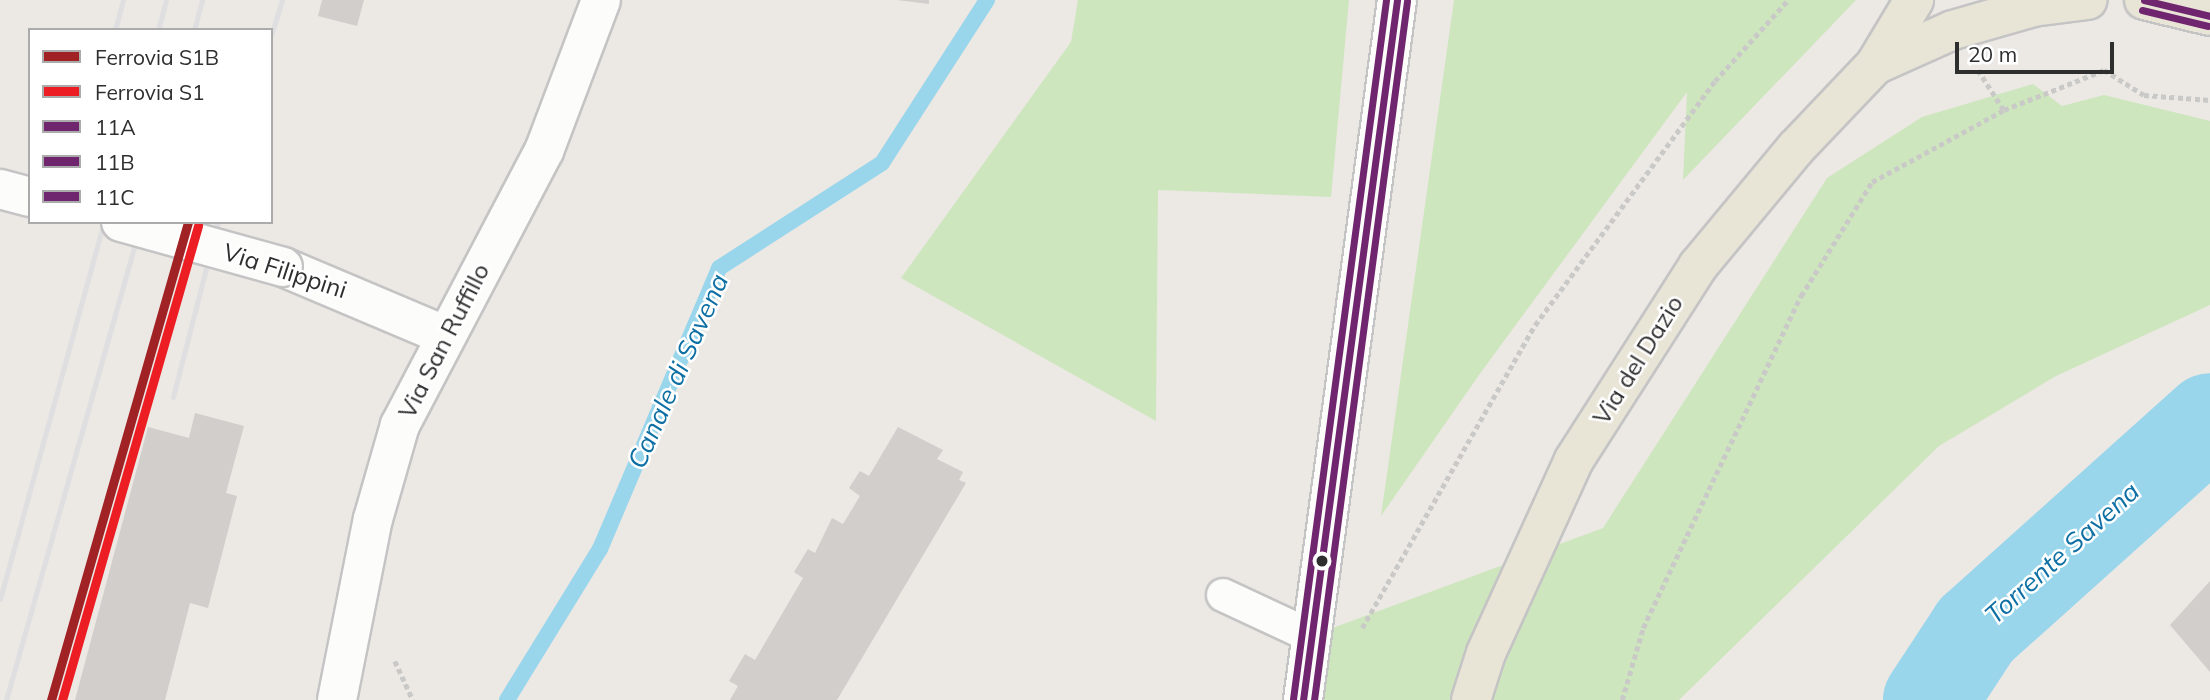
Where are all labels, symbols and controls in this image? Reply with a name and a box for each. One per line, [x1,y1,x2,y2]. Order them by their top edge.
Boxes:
legend [28,28,273,224]
scale bar [1958,28,2117,72]
text: 20 m [1968,41,2017,67]
text: Ferrovia S1B [95,44,219,70]
text: Ferrovia S1 [95,79,205,105]
text: 11A [95,114,136,140]
text: 11B [95,149,134,175]
text: 11C [95,184,135,210]
street label: Via Filippini [220,238,350,304]
street label: Via San Ruffillo [393,259,495,423]
water label: Canale di Savena [621,269,735,473]
street label: Via del Dazio [1587,290,1689,430]
water label: Torrente Savena [1978,476,2146,630]
unlabelled marker [1315,554,1329,568]

